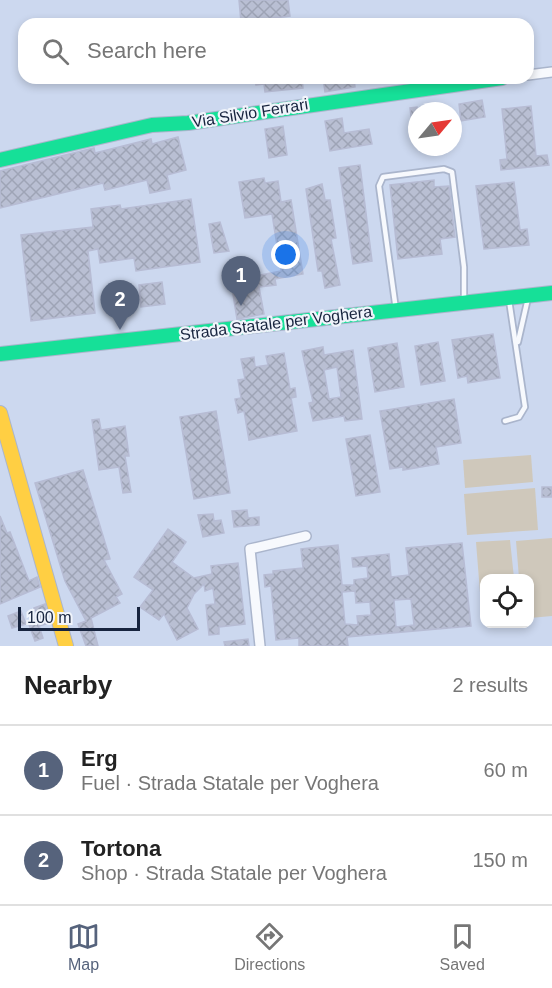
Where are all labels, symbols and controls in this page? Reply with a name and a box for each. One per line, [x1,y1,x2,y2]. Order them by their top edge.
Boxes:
search box [18,18,534,84]
icon: search [39,35,72,68]
text: Search here [87,38,207,63]
street label: Via Silvio Ferrari [191,95,309,131]
north arrow [408,102,462,156]
your location [271,240,300,269]
pin: 1 [222,256,260,306]
pin: 2 [100,280,140,330]
street label: Strada Statale per Voghera [179,303,373,343]
map controls [480,574,534,628]
button: locate [480,574,534,628]
scale bar [18,604,140,632]
text: 100 m [27,609,71,626]
text: Nearby [24,670,112,700]
text: 2 results [452,674,528,696]
text: Erg [81,746,118,771]
text: 1 [38,759,49,781]
text: 60 m [484,759,528,781]
text: Fuel · Strada Statale per Voghera [81,772,379,794]
text: Tortona [81,836,161,861]
text: 2 [38,849,49,871]
text: 150 m [472,849,528,871]
text: Shop · Strada Statale per Voghera [81,862,387,884]
tab: Map [67,920,100,974]
tab: Directions [234,920,305,974]
tab: Saved [440,920,485,974]

